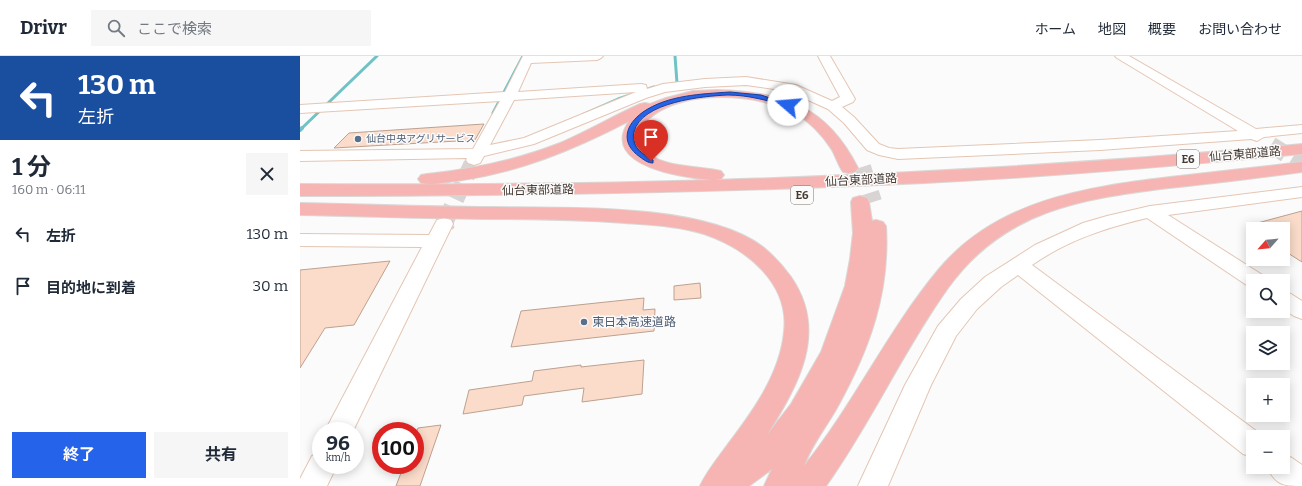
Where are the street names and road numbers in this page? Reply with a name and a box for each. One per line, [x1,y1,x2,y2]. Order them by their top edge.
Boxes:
street label: 仙台東部道路 [1209,144,1281,164]
road number: E6 [1177,150,1199,168]
street label: 仙台東部道路 [825,171,897,189]
street label: 仙台東部道路 [502,182,574,198]
road number: E6 [791,186,813,204]

